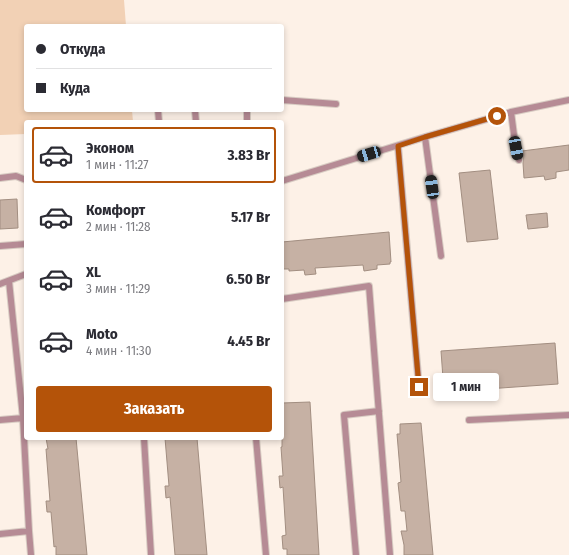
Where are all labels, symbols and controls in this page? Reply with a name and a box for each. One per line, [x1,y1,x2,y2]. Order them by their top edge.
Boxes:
text: Откуда [60,40,105,58]
text: Куда [60,79,90,97]
route start [488,107,506,125]
car [508,135,524,161]
icon: car [38,137,74,173]
text: Эконом [86,139,134,157]
car [356,145,382,163]
text: 3.83 Br [227,146,270,164]
text: 1 мин · 11:27 [86,157,148,172]
car [424,174,440,200]
icon: car [38,199,74,235]
text: Комфорт [86,201,145,219]
text: 5.17 Br [231,208,270,226]
text: 2 мин · 11:28 [86,219,150,234]
icon: car [38,261,74,297]
text: XL [86,263,101,281]
text: 6.50 Br [226,270,270,288]
text: 3 мин · 11:29 [86,281,150,296]
icon: car [38,323,74,359]
text: Moto [86,325,118,343]
text: 4.45 Br [227,332,270,350]
text: 4 мин · 11:30 [86,343,152,358]
callout: 1 мин [433,373,499,401]
route end [410,378,428,396]
text: 1 мин [451,379,481,394]
button: Заказать [36,386,272,432]

